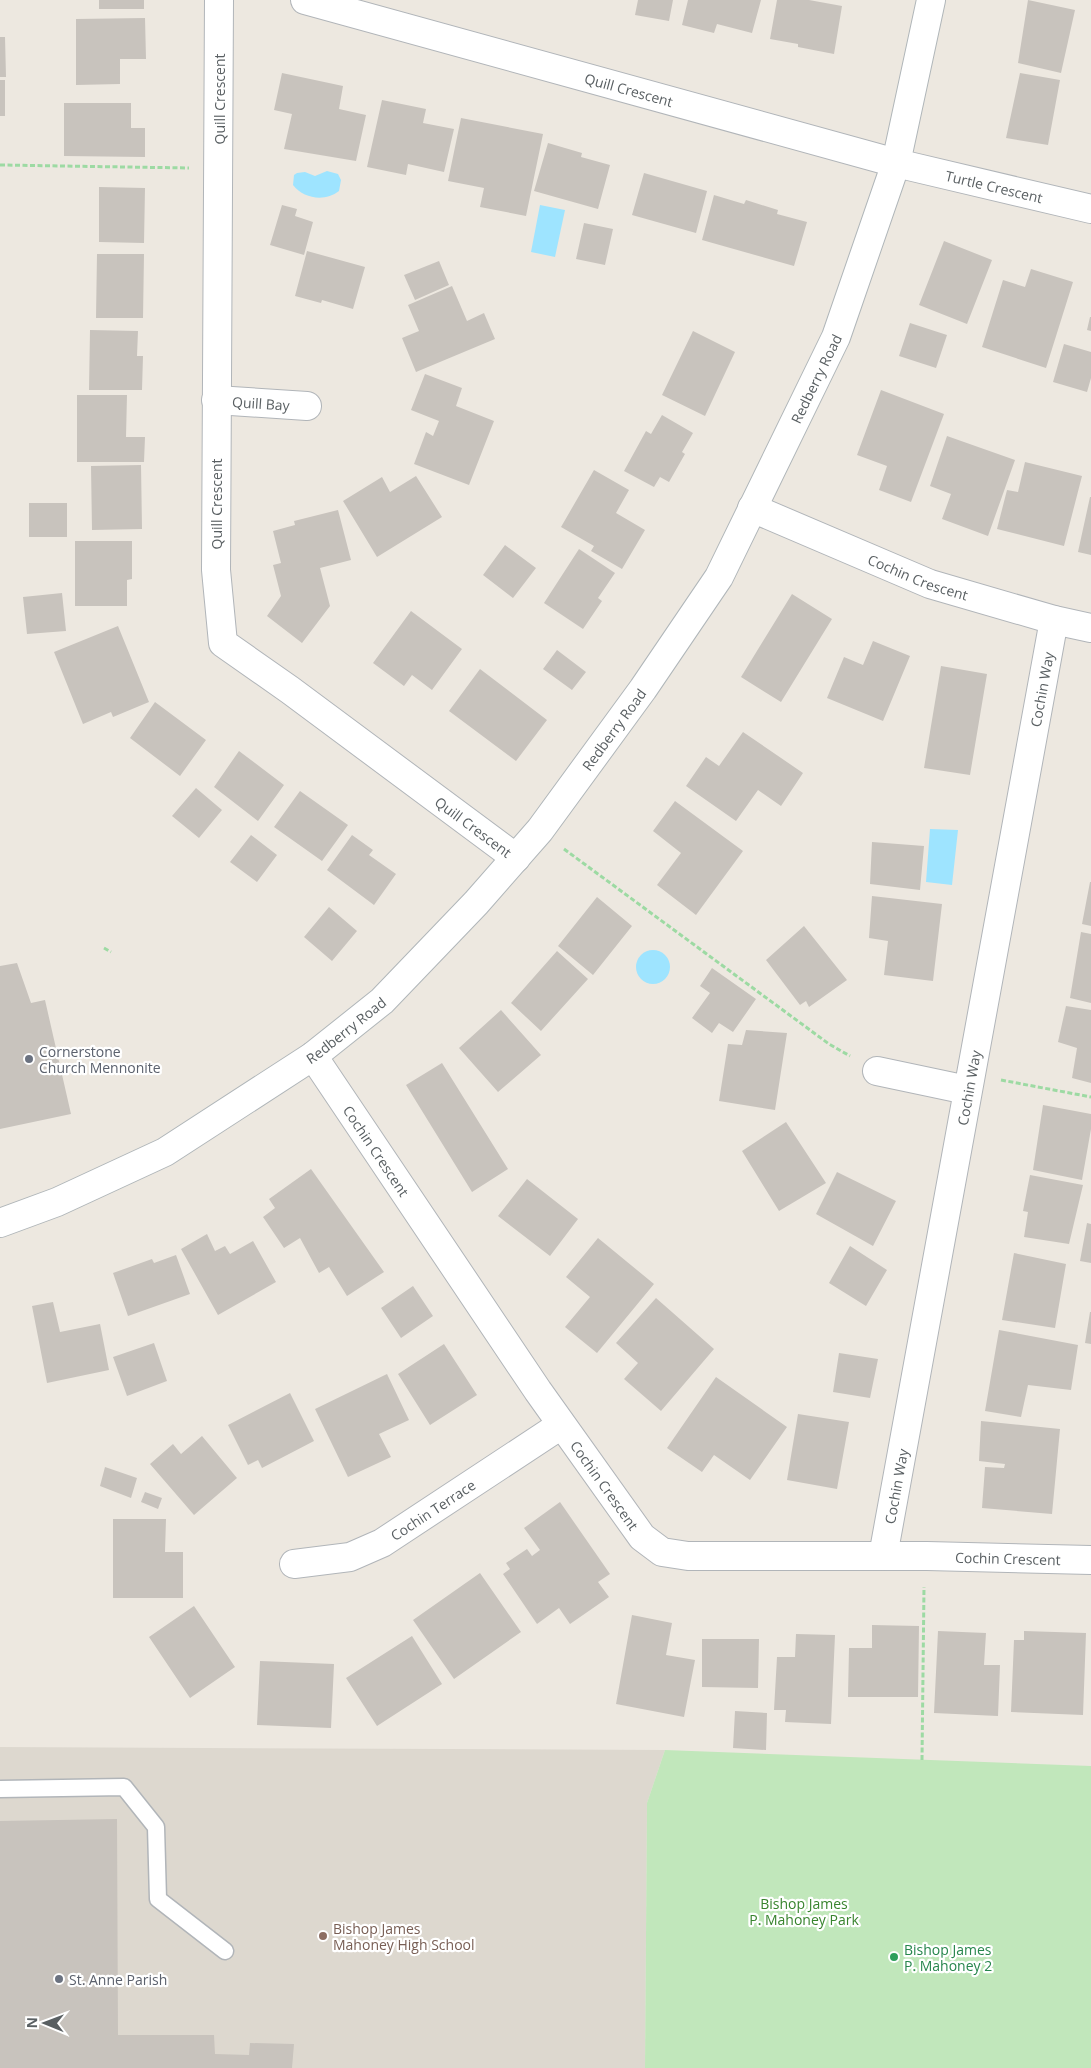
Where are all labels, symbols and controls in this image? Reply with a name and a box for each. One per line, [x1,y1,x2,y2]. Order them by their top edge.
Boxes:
street label: Quill Crescent [210,54,229,144]
street label: Quill Crescent [582,68,675,111]
street label: Turtle Crescent [944,166,1045,207]
street label: Redberry Road [786,331,846,426]
street label: Quill Bay [232,392,291,414]
street label: Quill Crescent [207,459,226,549]
street label: Cochin Crescent [865,549,970,604]
street label: Cochin Way [1025,649,1058,728]
street label: Redberry Road [577,684,650,774]
street label: Quill Crescent [431,792,516,861]
street label: Redberry Road [302,992,390,1068]
place label: Cornerstone Church Mennonite [39,1042,161,1077]
street label: Cochin Way [952,1048,985,1127]
marker: Cornerstone Church Mennonite [23,1053,35,1065]
street label: Cochin Crescent [339,1101,414,1200]
street label: Cochin Crescent [567,1437,643,1534]
street label: Cochin Way [880,1446,912,1525]
street label: Cochin Terrace [387,1475,479,1544]
street label: Cochin Crescent [955,1547,1061,1569]
park label: Bishop James P. Mahoney Park [749,1894,859,1929]
place label: Bishop James Mahoney High School [333,1919,475,1954]
marker: Bishop James Mahoney High School [317,1930,329,1942]
place label: Bishop James P. Mahoney 2 [904,1940,992,1975]
marker: Bishop James P. Mahoney 2 [888,1951,900,1963]
place label: St. Anne Parish [69,1970,167,1989]
marker: St. Anne Parish [53,1973,65,1985]
north arrow [20,1998,70,2048]
text: N [22,2017,41,2029]

